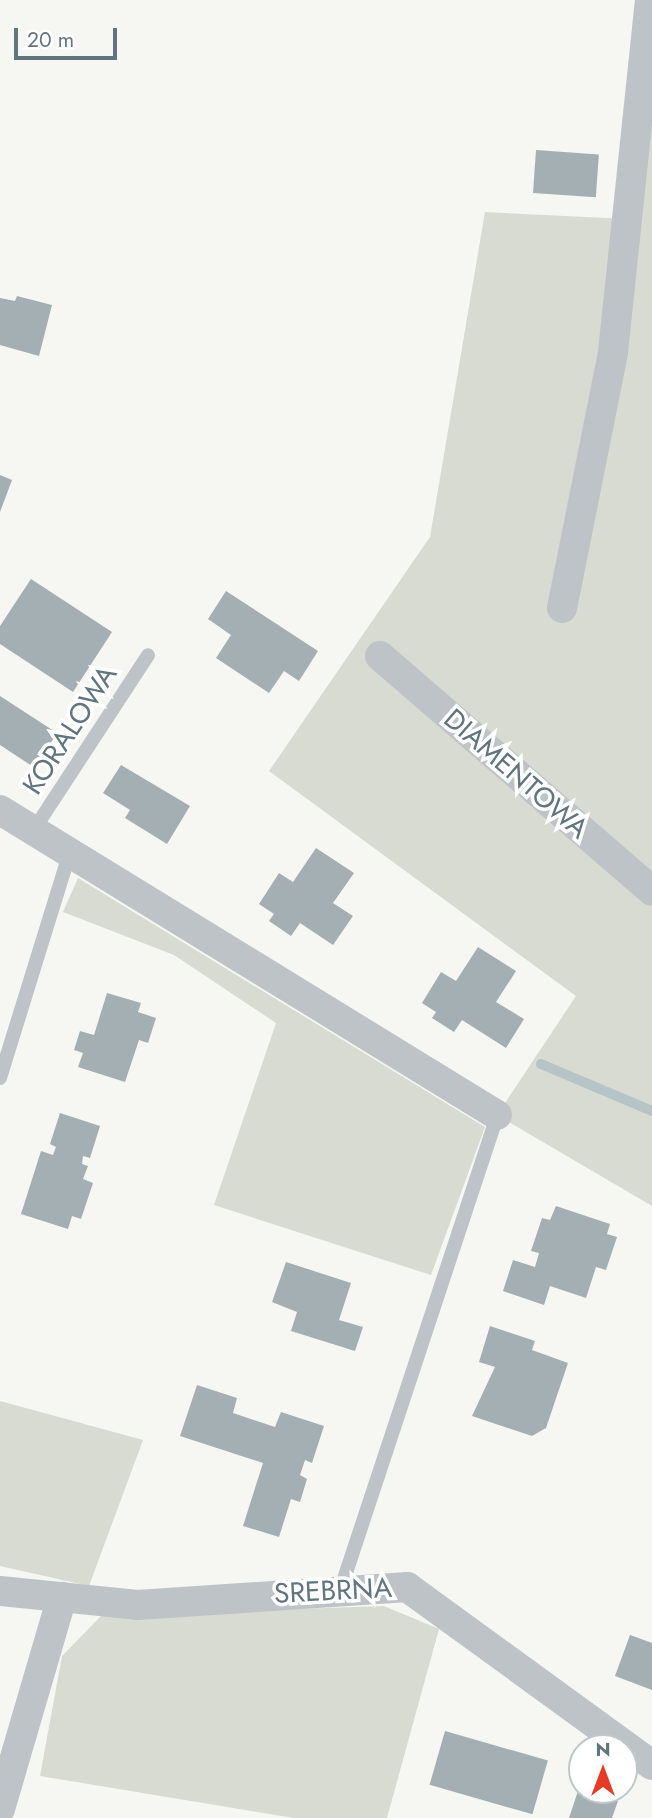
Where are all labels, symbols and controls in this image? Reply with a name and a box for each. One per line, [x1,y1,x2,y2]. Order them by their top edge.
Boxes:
scale bar [18,14,121,58]
text: 20 m [27,25,74,55]
street label: KORALOWA [16,659,124,801]
street label: DIAMENTOWA [437,702,595,846]
street label: SREBRNA [273,1571,393,1611]
north arrow [568,1734,638,1804]
text: N [595,1736,611,1763]

